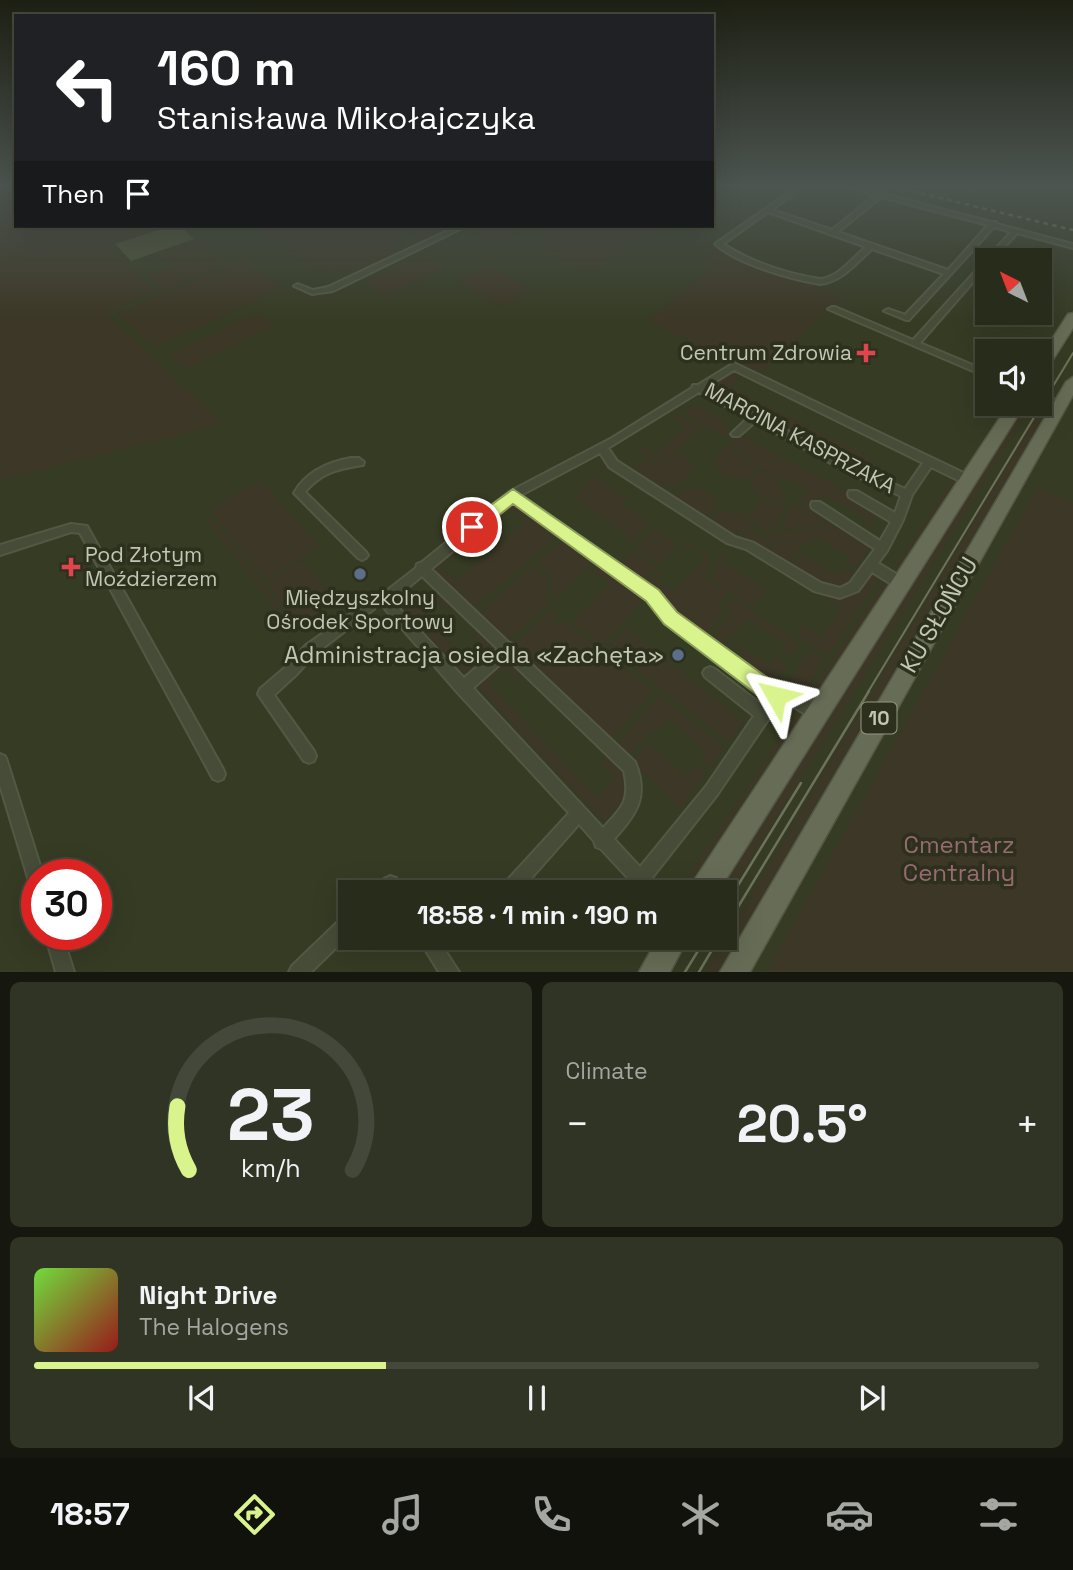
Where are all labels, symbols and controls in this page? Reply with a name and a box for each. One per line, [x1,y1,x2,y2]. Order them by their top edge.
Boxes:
text: 160 m [157,37,295,99]
icon: left [42,42,133,133]
text: Stanisława Mikołajczyka [157,98,536,138]
icon: arrive [119,175,157,213]
text: Then [42,177,105,211]
north arrow [975,248,1052,326]
map controls [975,248,1052,416]
place label: Centrum Zdrowia [680,339,852,366]
button: sound [975,339,1052,416]
marker: Centrum Zdrowia [858,345,874,361]
street label: MARCINA KASPRZAKA [700,376,900,499]
pin [442,497,502,557]
icon: arrive [453,508,491,546]
place label: Pod Złotym Moździerzem [85,541,217,592]
street label: KU SŁOŃCU [893,551,984,678]
marker: Pod Złotym Moździerzem [63,559,79,575]
marker: Międzyszkolny Ośrodek Sportowy [352,566,368,582]
place label: Międzyszkolny Ośrodek Sportowy [266,584,454,635]
place label: Administracja osiedla «Zachęta» [284,639,664,670]
marker: Administracja osiedla «Zachęta» [670,647,686,663]
position arrow [739,659,813,733]
road number: 10 [862,702,896,734]
park label: Cmentarz Centralny [903,829,1015,888]
speed limit sign: 30 [21,859,112,950]
text: 18:58 · 1 min · 190 m [417,898,658,932]
text: Climate [566,1056,648,1086]
text: 23 [227,1069,315,1162]
text: 20.5° [737,1091,868,1157]
text: − [566,1100,589,1148]
text: + [1015,1100,1039,1148]
text: km/h [241,1152,301,1184]
text: Night Drive [139,1278,277,1312]
text: The Halogens [139,1312,289,1342]
icon: previous [183,1379,221,1417]
icon: pause [518,1379,556,1417]
icon: next [853,1379,891,1417]
icon: directions [230,1490,279,1539]
icon: music [378,1490,427,1539]
icon: phone [527,1490,576,1539]
icon: climate [676,1490,725,1539]
icon: car [825,1490,874,1539]
icon: filters [974,1490,1023,1539]
text: 18:57 [50,1494,130,1534]

